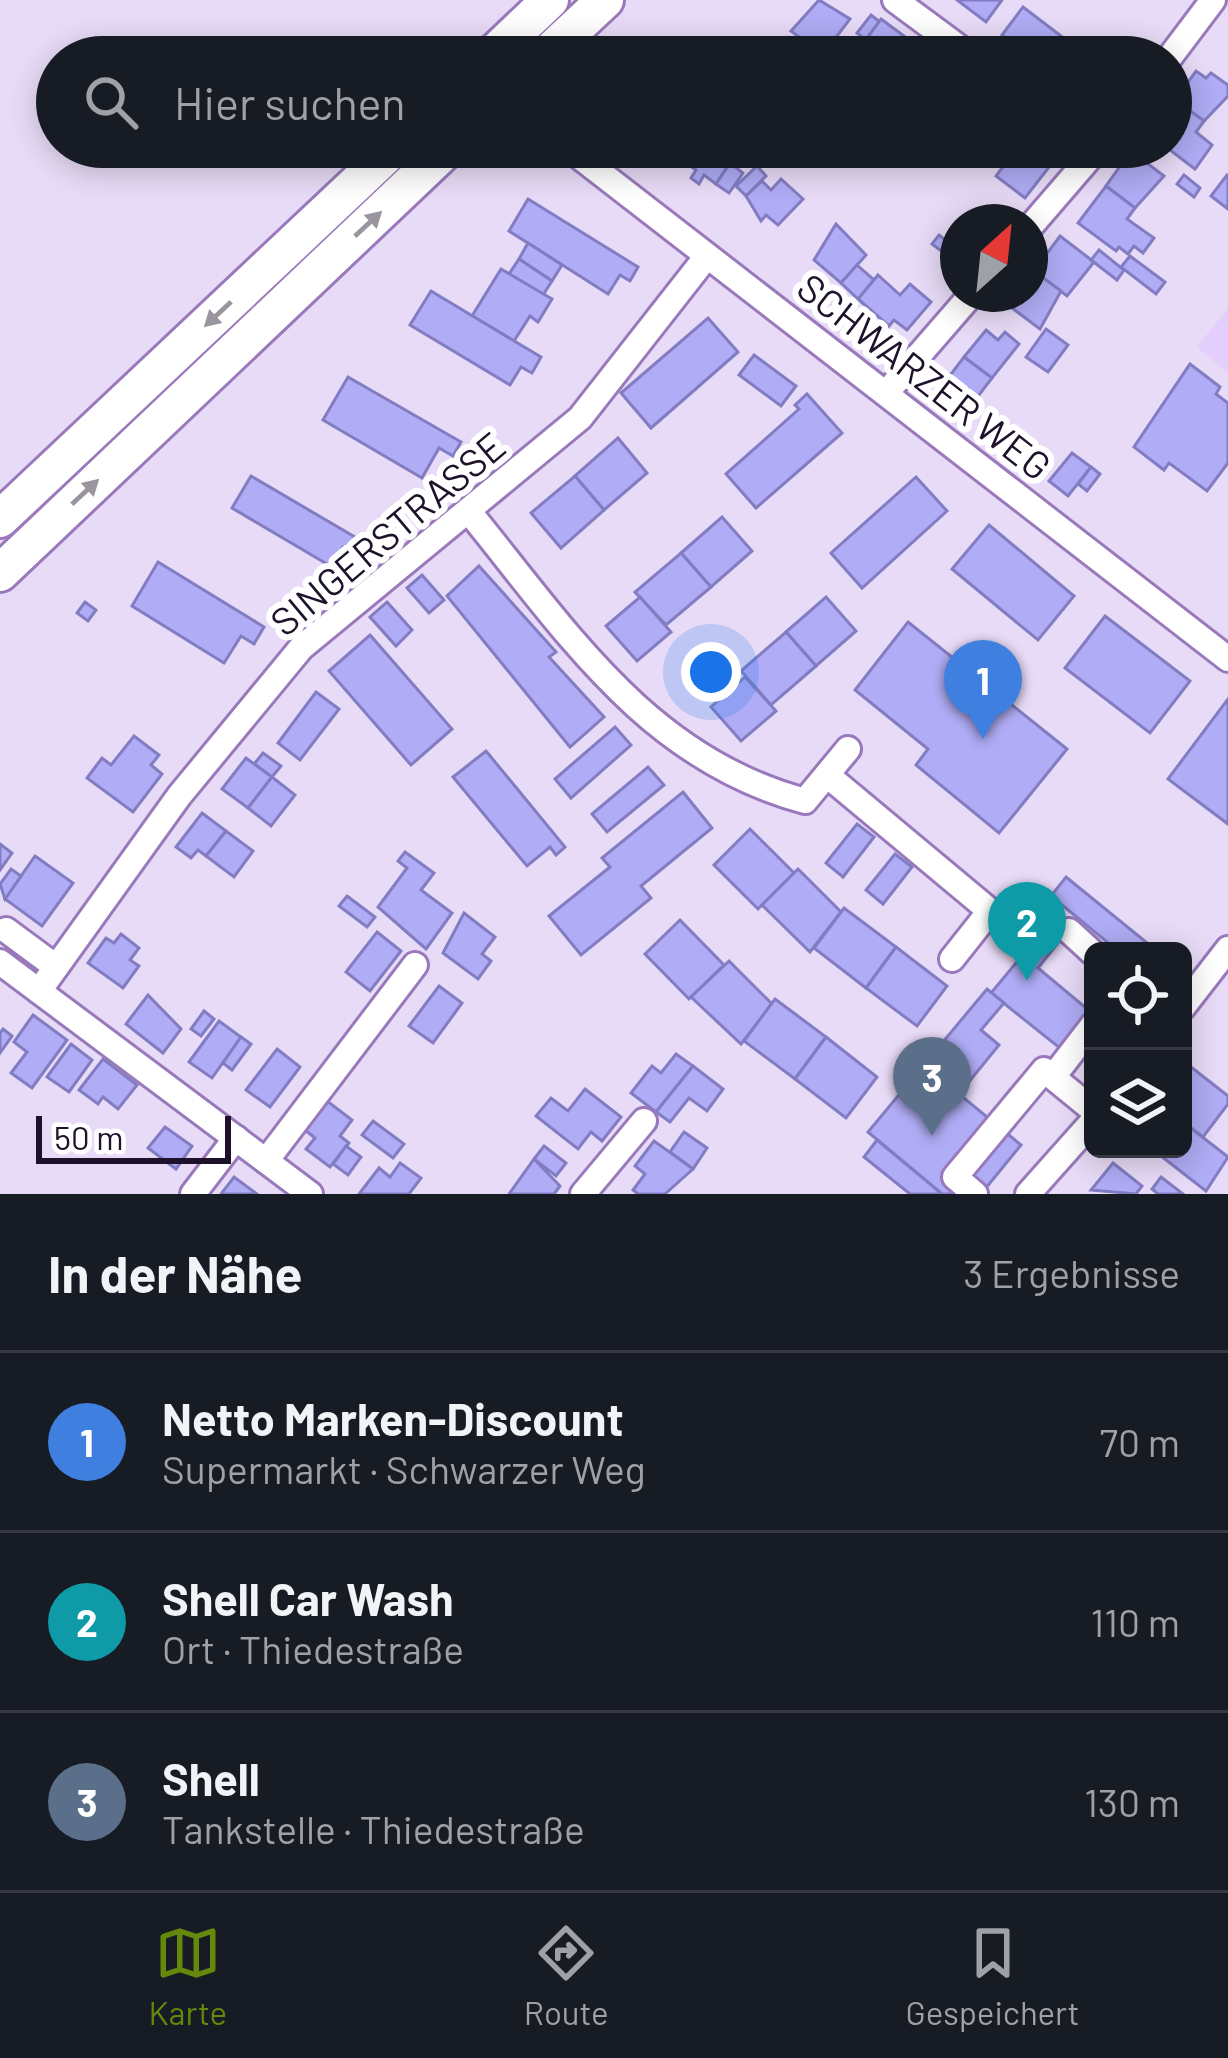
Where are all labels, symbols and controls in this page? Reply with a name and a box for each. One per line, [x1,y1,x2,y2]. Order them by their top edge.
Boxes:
search box [36,36,1192,168]
icon: search [78,69,144,135]
text: Hier suchen [174,75,406,129]
north arrow [940,204,1048,312]
one-way arrow [353,211,382,239]
street label: SCHWARZER WEG [789,262,1061,489]
one-way arrow [204,299,233,327]
street label: SINGERSTRASSE [260,421,514,645]
one-way arrow [70,479,99,507]
pin: 1 [944,640,1022,739]
your location [681,642,741,702]
pin: 2 [988,882,1066,981]
map controls [1084,942,1192,1158]
button: locate [1084,942,1192,1050]
pin: 3 [893,1037,971,1136]
button: layers [1084,1050,1192,1158]
scale bar [36,1110,231,1163]
text: 50 m [54,1117,124,1157]
text: In der Nähe [48,1242,302,1303]
text: 3 Ergebnisse [963,1249,1180,1296]
text: Netto Marken-Discount [162,1391,624,1445]
text: 1 [80,1418,94,1465]
text: 70 m [1099,1418,1180,1465]
text: Supermarkt · Schwarzer Weg [162,1445,646,1492]
text: Shell Car Wash [162,1571,454,1625]
text: 2 [76,1598,98,1645]
text: 110 m [1090,1598,1180,1645]
text: Ort · Thiedestraße [162,1625,464,1672]
text: Shell [162,1751,260,1805]
text: 3 [76,1778,98,1825]
text: 130 m [1084,1778,1180,1825]
text: Tankstelle · Thiedestraße [162,1805,585,1852]
tab: Karte [148,1920,227,2032]
tab: Route [524,1920,609,2032]
tab: Gespeichert [905,1920,1080,2032]

